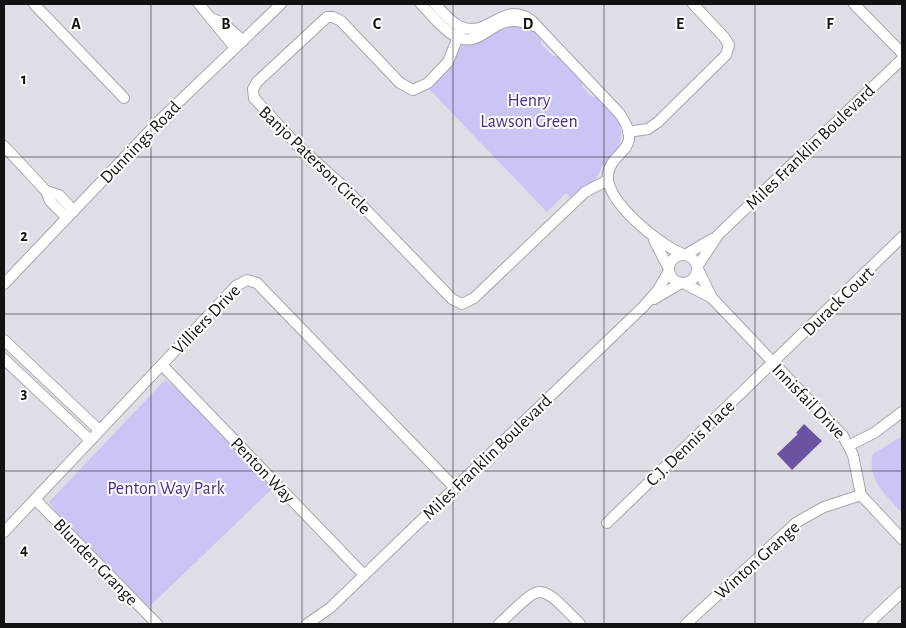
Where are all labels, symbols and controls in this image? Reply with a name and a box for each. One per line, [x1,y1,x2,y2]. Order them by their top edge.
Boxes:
text: A [71,16,81,32]
text: B [221,16,231,32]
text: C [373,16,382,32]
text: D [523,16,534,32]
text: E [676,16,684,32]
text: F [826,16,834,32]
text: 1 [21,71,27,87]
street label: Miles Franklin Boulevard [743,82,879,214]
park label: Henry Lawson Green [480,92,578,131]
street label: Dunnings Road [97,98,184,187]
street label: Banjo Paterson Circle [255,103,374,218]
text: 2 [20,228,28,244]
street label: Durack Court [800,263,878,340]
street label: Villiers Drive [169,281,244,358]
street label: Innisfail Drive [768,361,848,443]
text: 3 [21,385,28,401]
street label: Miles Franklin Boulevard [420,392,556,524]
street label: C.J. Dennis Place [643,397,738,490]
street label: Penton Way [227,434,298,507]
park label: Penton Way Park [107,480,226,498]
street label: Blunden Grange [50,516,141,610]
street label: Winton Grange [712,518,803,603]
text: 4 [20,542,28,558]

